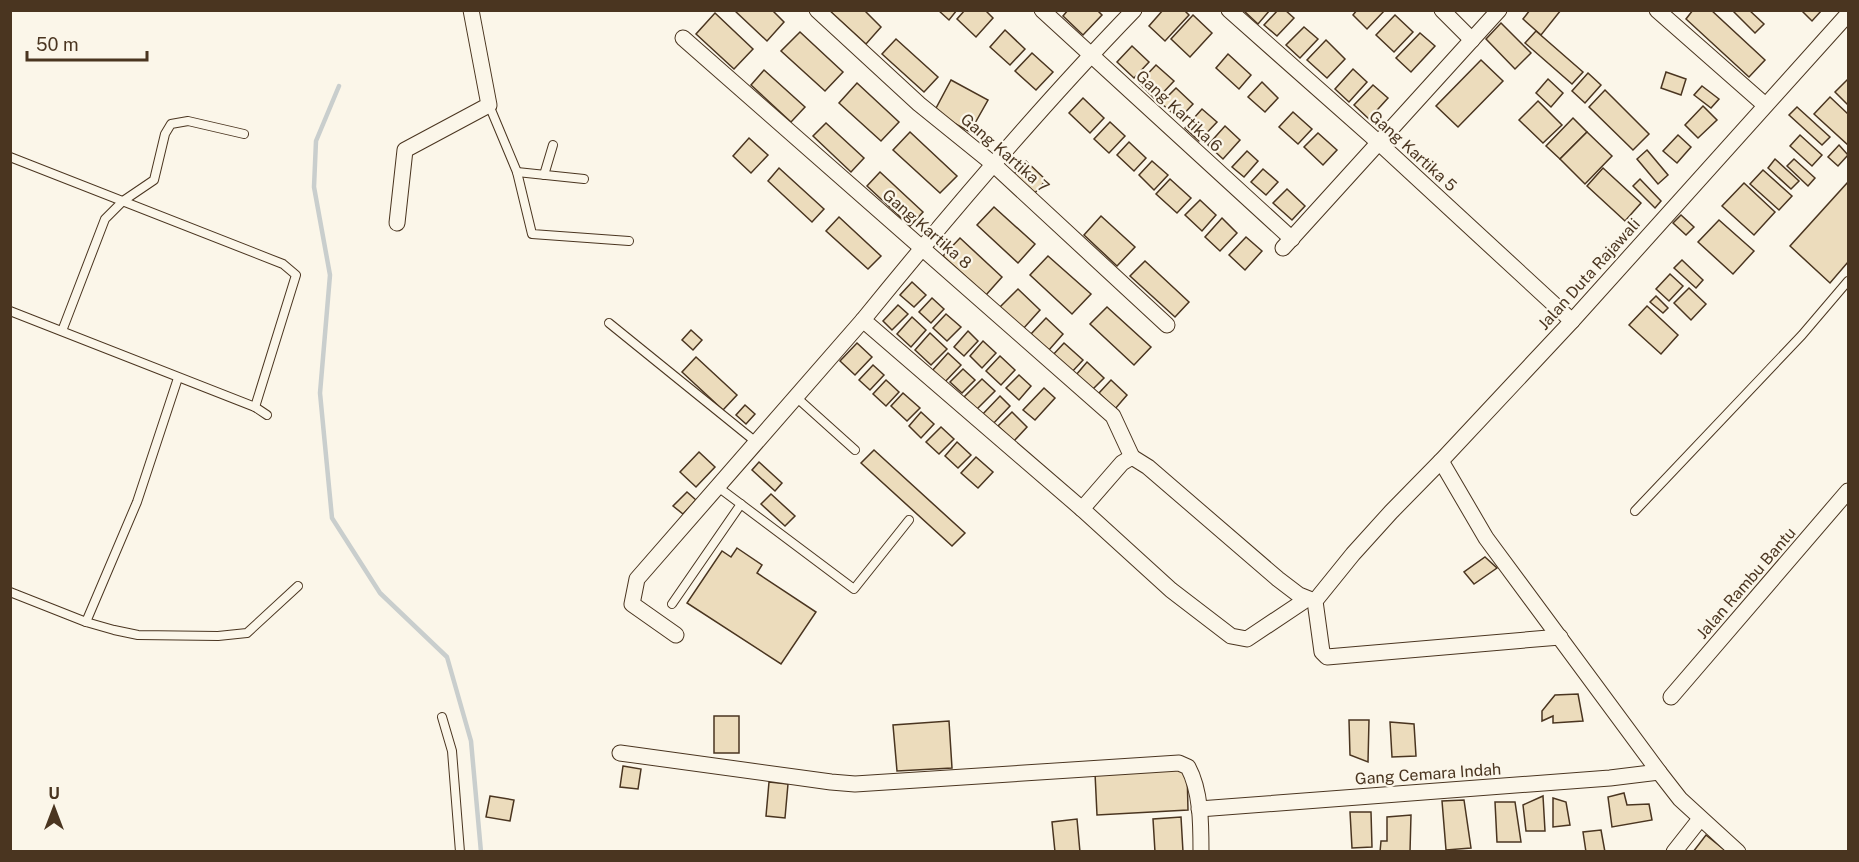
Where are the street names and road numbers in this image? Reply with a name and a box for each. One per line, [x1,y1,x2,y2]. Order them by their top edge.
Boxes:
street label: Gang Kartika 6 [1132,66,1226,156]
street label: Gang Kartika 5 [1365,107,1461,195]
street label: Gang Kartika 7 [957,110,1053,196]
street label: Gang Kartika 8 [879,185,975,273]
street label: Jalan Duta Rajawali [1534,214,1644,334]
street label: Jalan Rambu Bantu [1692,523,1800,643]
street label: Gang Cemara Indah [1354,759,1502,789]

